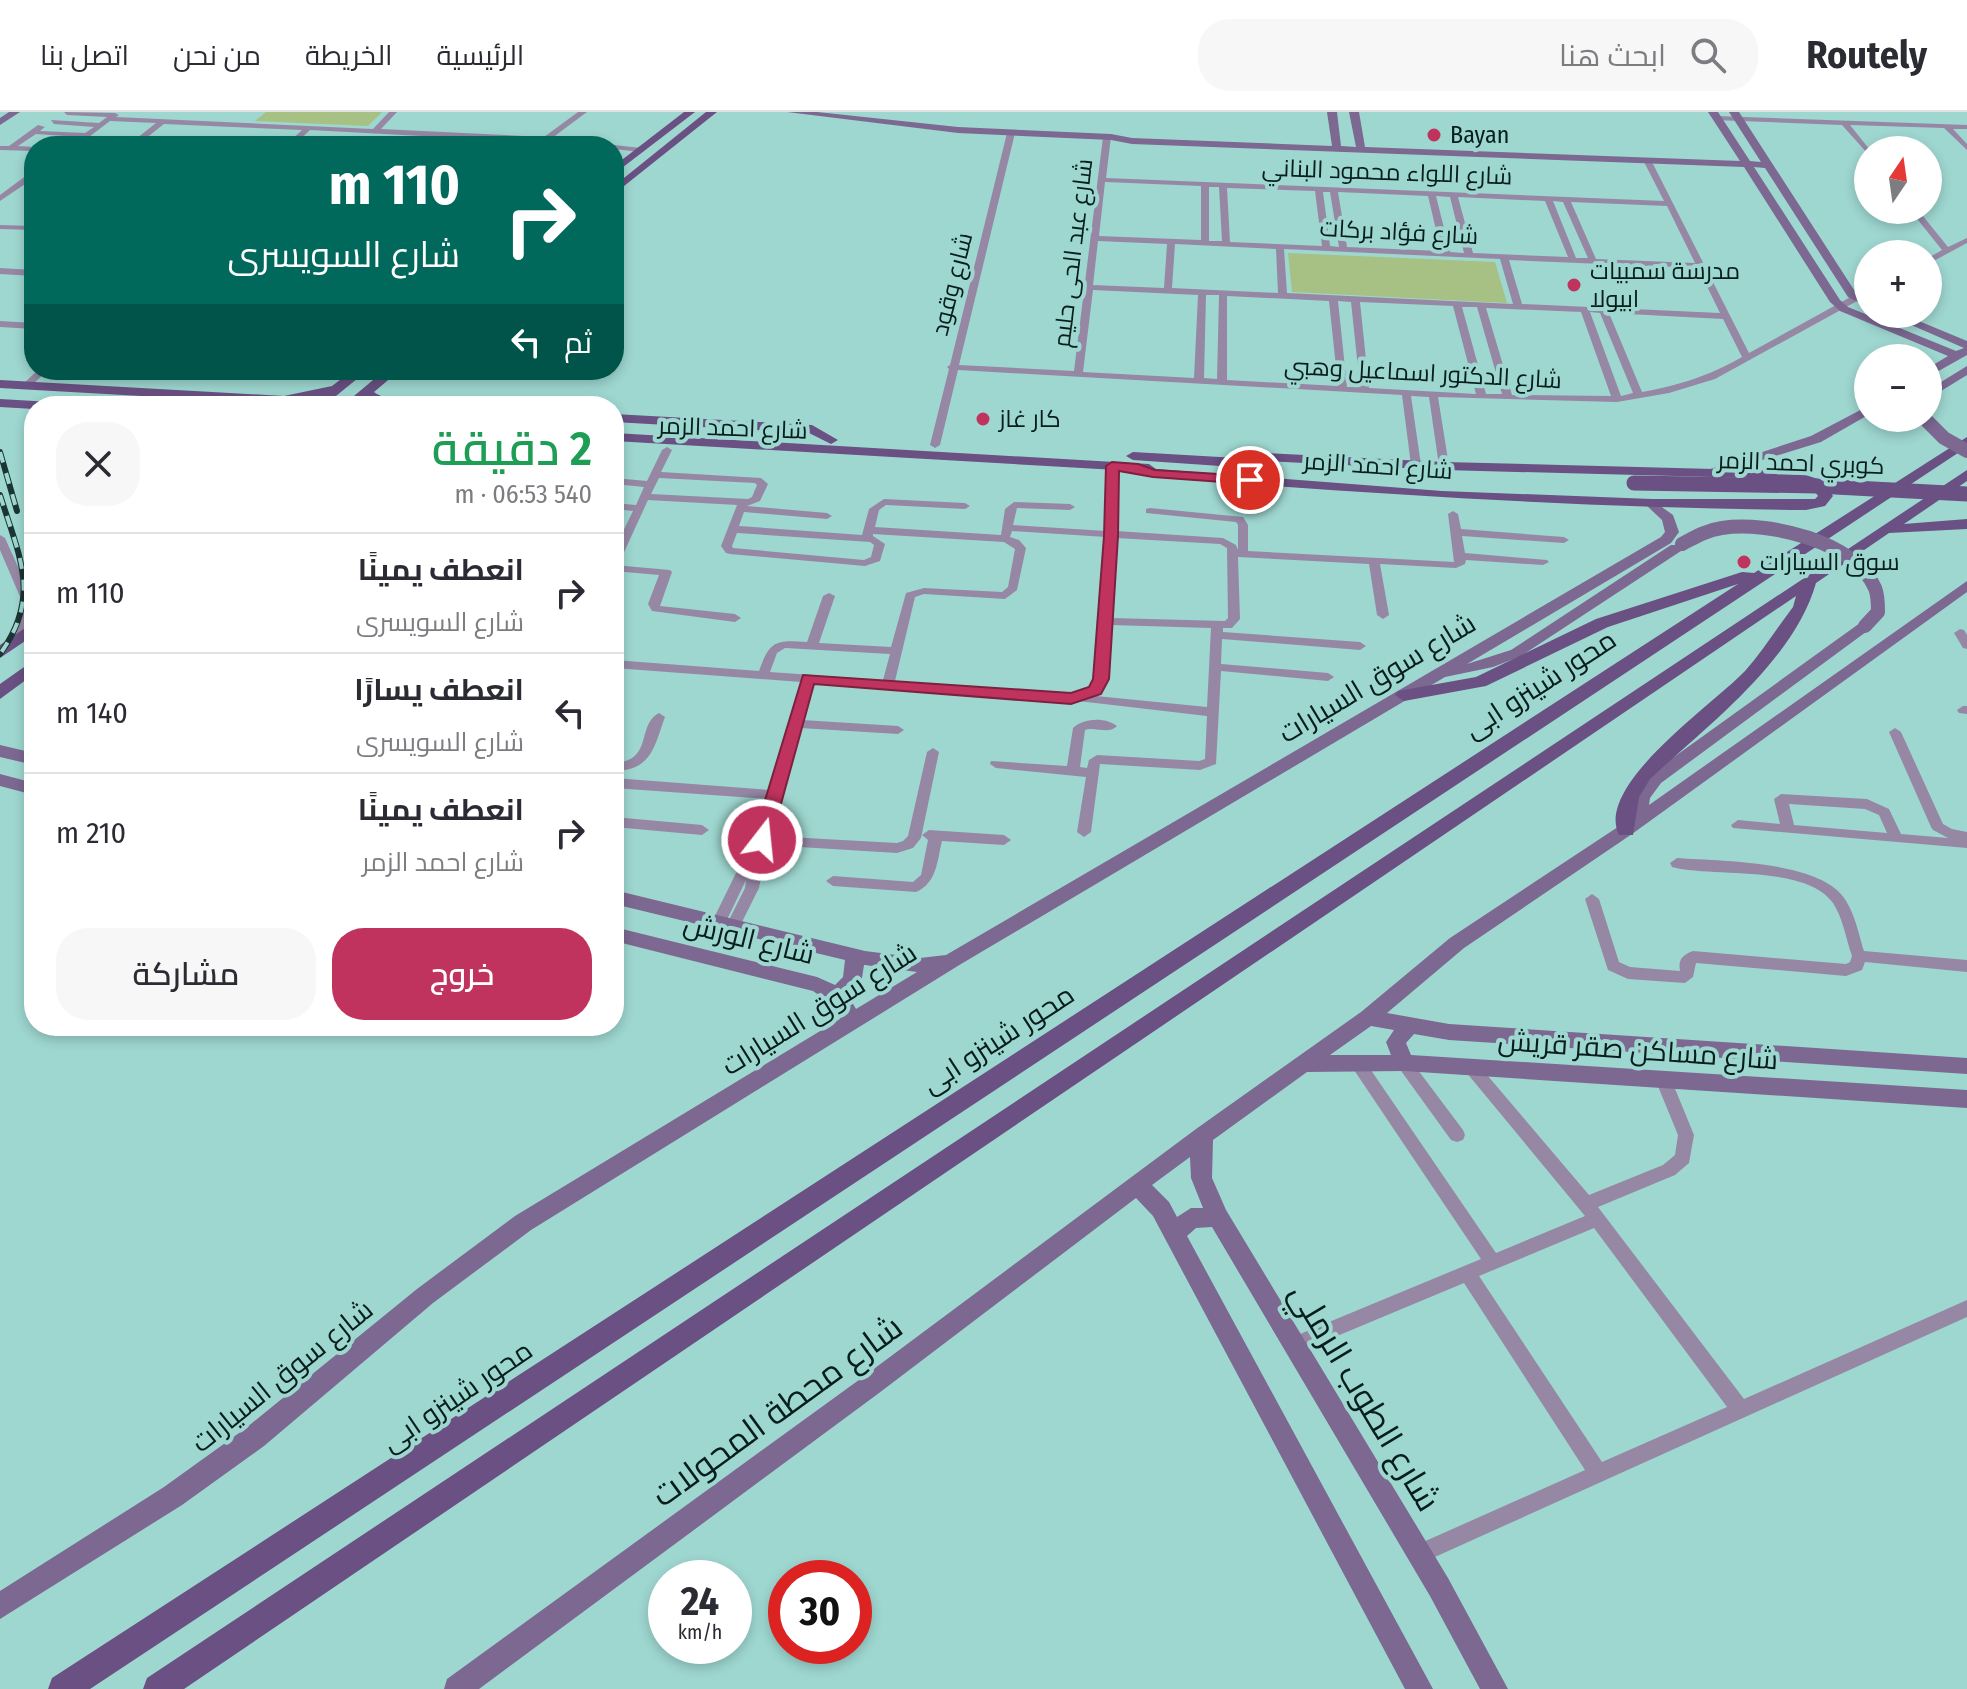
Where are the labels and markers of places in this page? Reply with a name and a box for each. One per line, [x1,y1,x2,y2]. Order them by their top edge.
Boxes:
place label: Bayan [1450,121,1509,149]
marker: Bayan [1425,126,1443,144]
place label: مدرسة سمبيات ابيولا [1590,257,1740,313]
marker: مدرسة سمبيات ابيولا [1565,276,1583,294]
place label: كار غاز [997,405,1061,433]
marker: كار غاز [974,410,992,428]
pin [1216,446,1284,514]
place label: سوق السيارات [1760,548,1900,577]
marker: سوق السيارات [1735,553,1753,571]

